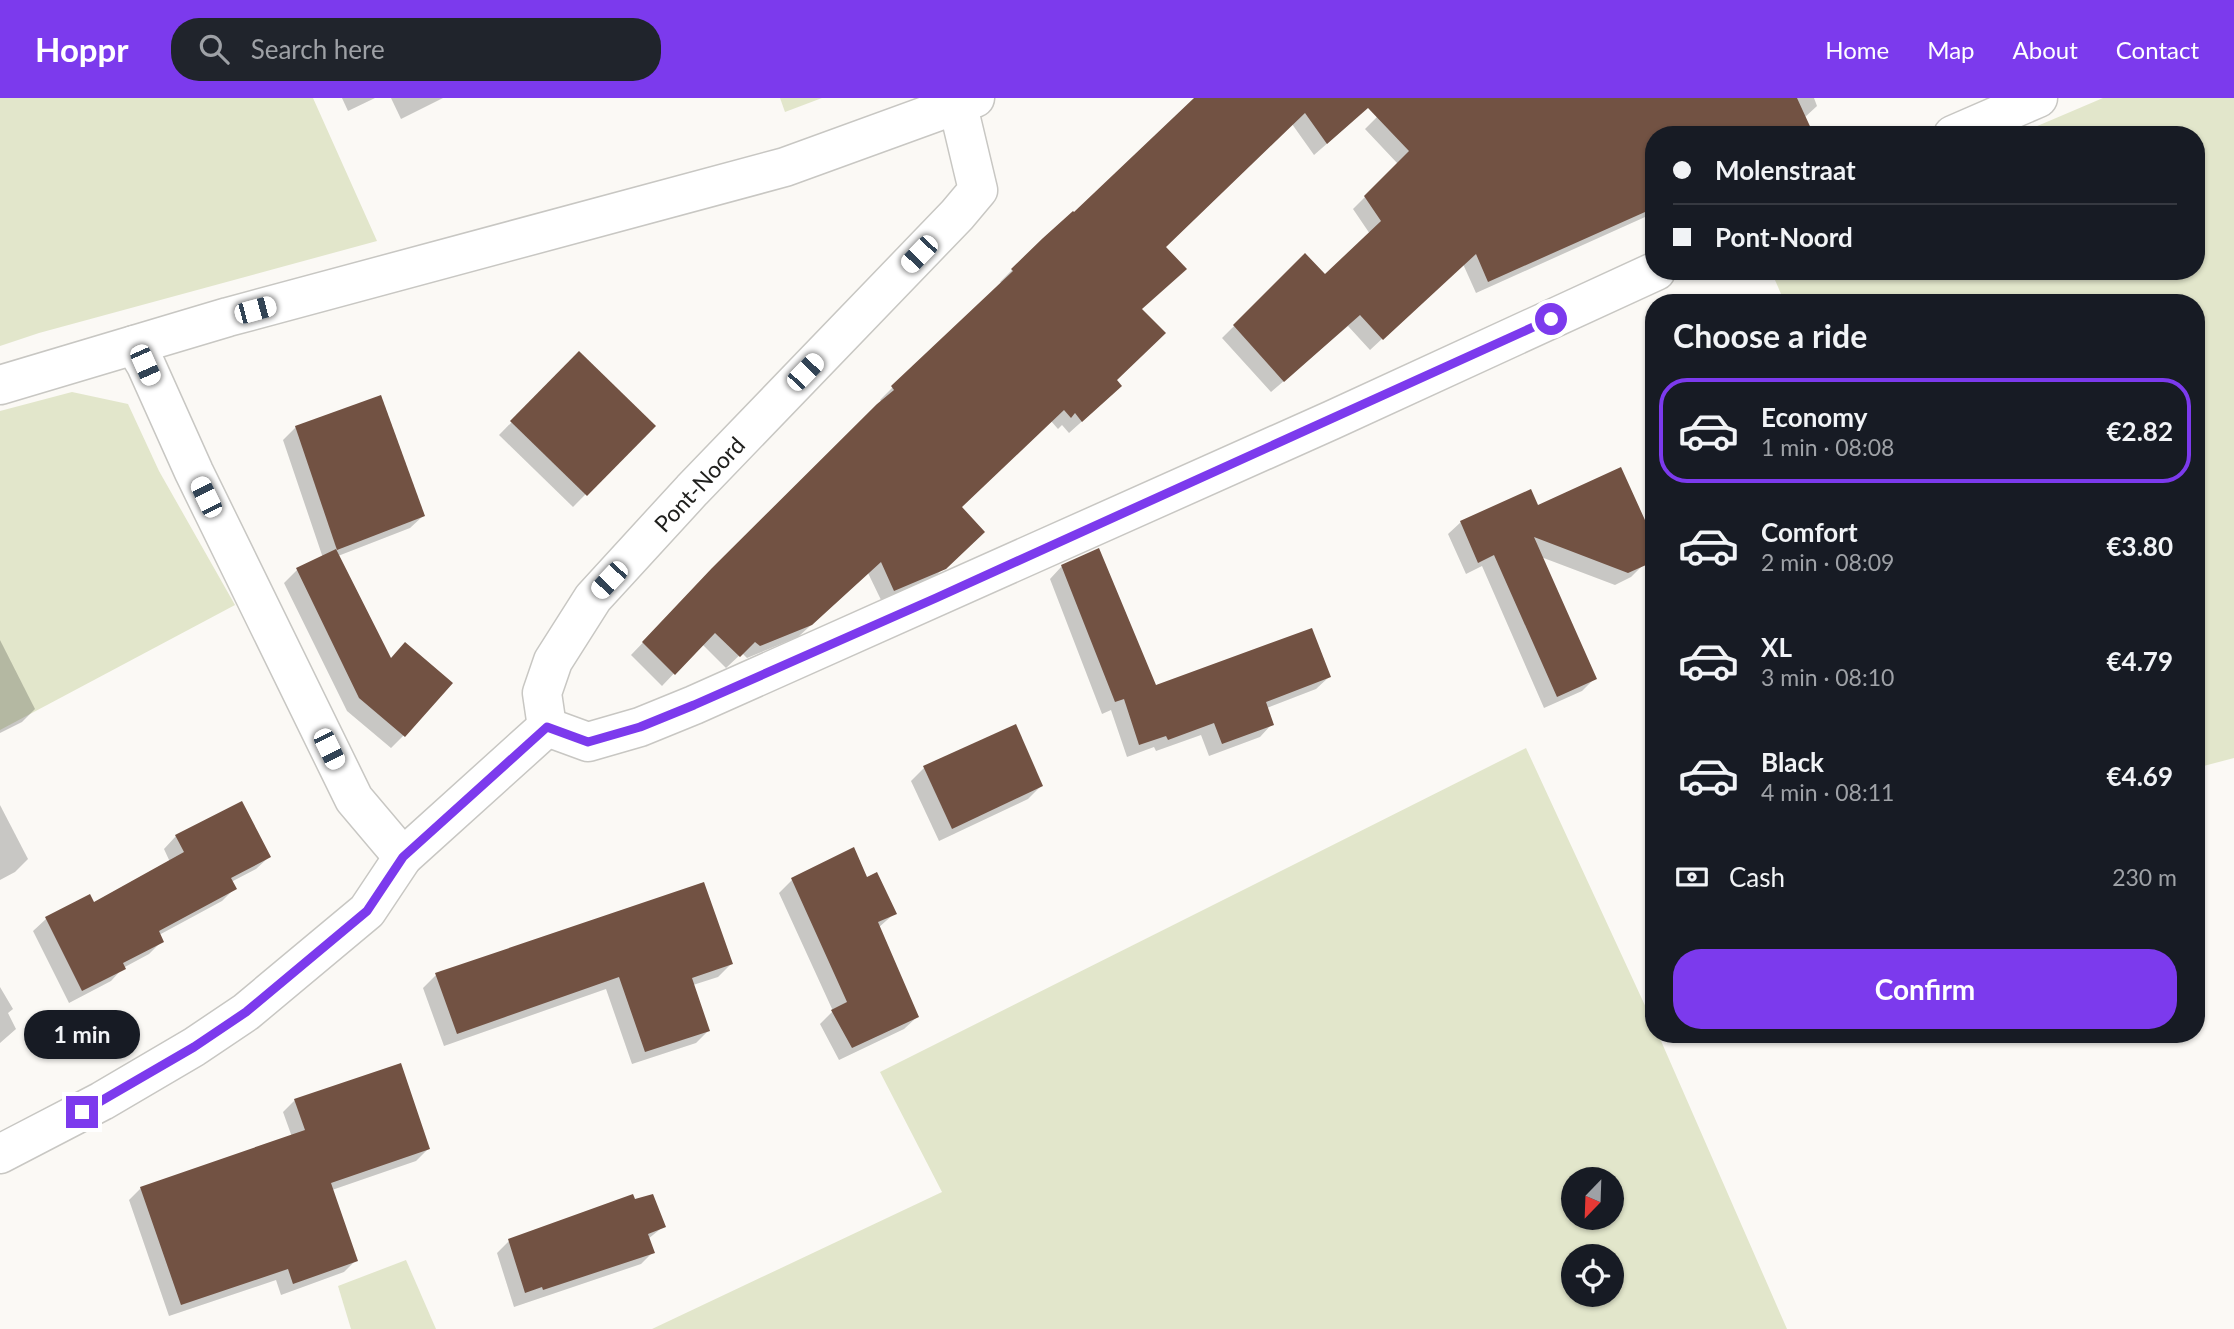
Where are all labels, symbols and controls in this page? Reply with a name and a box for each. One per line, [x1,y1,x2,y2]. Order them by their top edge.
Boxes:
search box [171,18,661,81]
text: Hoppr [35,29,129,69]
icon: search [195,30,233,68]
text: Search here [251,33,385,65]
text: Home [1825,35,1889,64]
text: Map [1927,35,1975,64]
text: About [2013,35,2078,64]
text: Contact [2116,35,2199,64]
text: Molenstraat [1715,154,1856,186]
text: Pont-Noord [1715,221,1853,253]
car [897,232,942,276]
car [232,294,279,326]
route start [1535,303,1567,335]
text: Choose a ride [1673,316,1867,355]
car [127,342,164,388]
car [783,350,828,394]
icon: car [1677,399,1740,462]
text: Economy [1761,401,1867,433]
text: €2.82 [2107,415,2173,447]
street label: Pont-Noord [648,431,750,537]
text: 1 min · 08:08 [1761,433,1894,461]
car [188,474,225,520]
icon: car [1677,514,1740,577]
text: Comfort [1761,516,1858,548]
text: €3.80 [2107,530,2173,562]
text: 2 min · 08:09 [1761,548,1894,576]
car [587,557,632,603]
icon: car [1677,629,1740,692]
text: XL [1761,631,1792,663]
text: €4.79 [2107,645,2173,677]
text: 3 min · 08:10 [1761,663,1894,691]
car [311,726,348,772]
icon: car [1677,744,1740,807]
text: Black [1761,746,1824,778]
text: €4.69 [2107,760,2173,792]
text: 4 min · 08:11 [1761,778,1894,806]
icon: cash [1673,858,1711,896]
text: Cash [1729,861,1785,893]
text: 230 m [2112,863,2177,891]
button: Confirm [1673,949,2177,1029]
callout: 1 min [24,1010,140,1060]
text: 1 min [53,1020,111,1048]
route end [66,1096,98,1128]
north arrow [1561,1167,1624,1230]
map controls [1561,1167,1624,1307]
button: locate [1561,1244,1624,1307]

